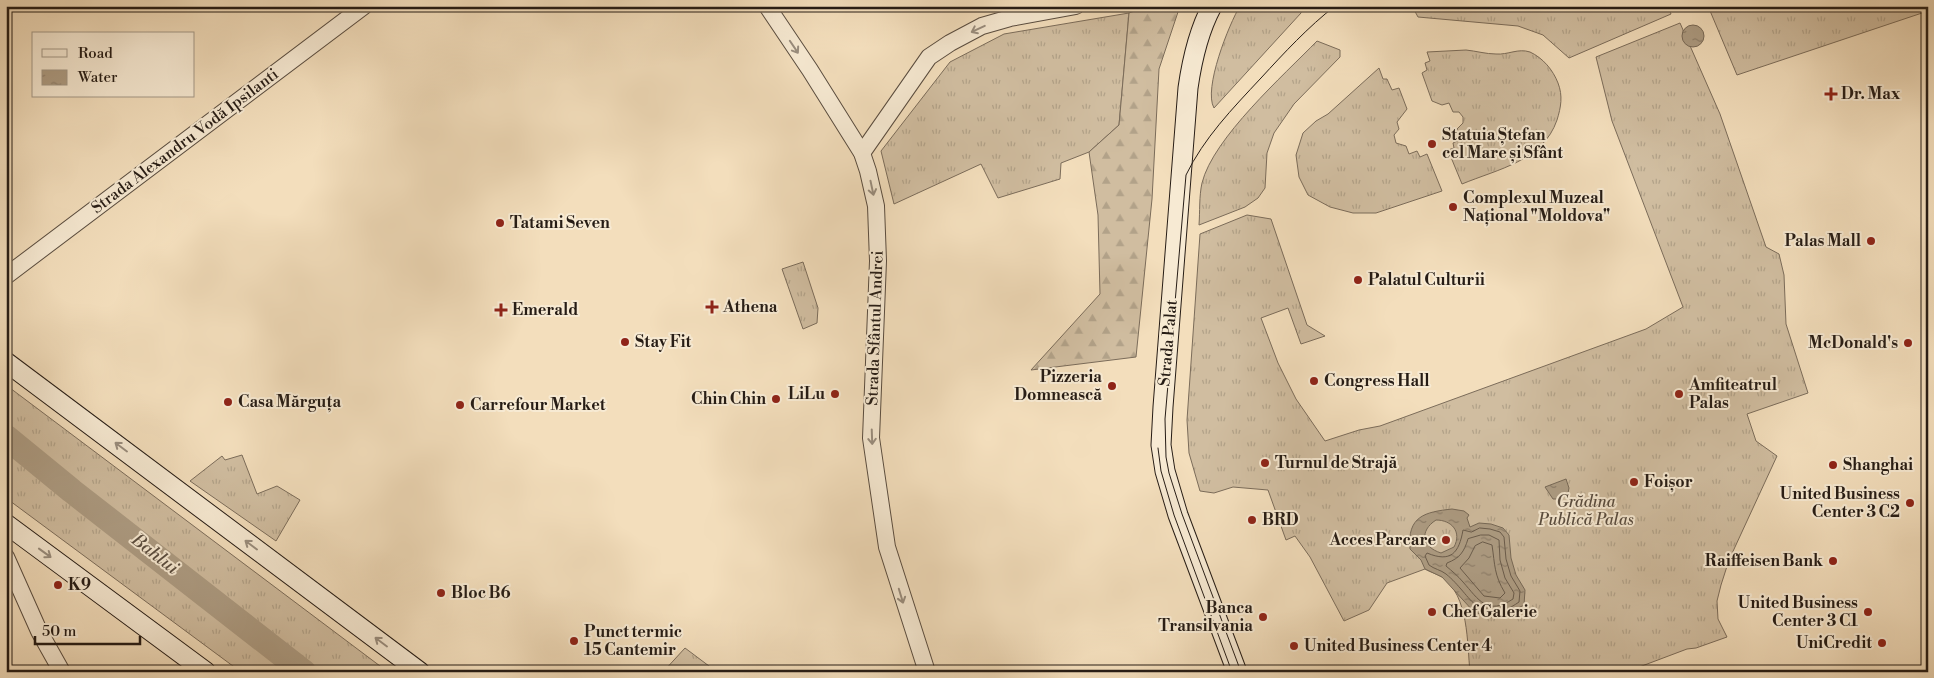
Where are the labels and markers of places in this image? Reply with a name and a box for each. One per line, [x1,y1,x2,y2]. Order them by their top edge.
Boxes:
place label: Dr. Max [1841,84,1901,104]
marker: Dr. Max [1825,88,1837,100]
place label: Statuia Ștefan cel Mare și Sfânt [1442,125,1563,164]
marker: Statuia Ștefan cel Mare și Sfânt [1426,138,1438,150]
place label: Complexul Muzeal Național "Moldova" [1463,188,1610,227]
marker: Complexul Muzeal Național "Moldova" [1447,201,1459,213]
place label: Tatami Seven [510,213,610,233]
marker: Tatami Seven [494,217,506,229]
place label: Palas Mall [1784,231,1862,251]
marker: Palas Mall [1865,235,1877,247]
place label: Palatul Culturii [1368,270,1485,290]
marker: Palatul Culturii [1352,274,1364,286]
place label: Athena [722,297,778,317]
place label: Emerald [512,300,578,320]
marker: Athena [705,300,719,314]
marker: Emerald [494,303,508,317]
place label: Stay Fit [635,332,692,352]
place label: McDonald's [1808,333,1898,353]
marker: Stay Fit [619,336,631,348]
marker: McDonald's [1902,337,1914,349]
place label: Pizzeria Domnească [1014,367,1102,405]
place label: Congress Hall [1324,371,1430,391]
marker: Congress Hall [1308,375,1320,387]
place label: Amfiteatrul Palas [1688,375,1778,413]
marker: Pizzeria Domnească [1106,380,1118,392]
place label: LiLu [788,384,825,404]
marker: LiLu [829,388,841,400]
marker: Amfiteatrul Palas [1673,388,1685,400]
place label: Chin Chin [691,389,766,409]
place label: Casa Mărguța [238,392,342,413]
marker: Chin Chin [770,393,782,405]
place label: Carrefour Market [470,395,606,415]
marker: Casa Mărguța [222,396,234,408]
marker: Carrefour Market [454,399,466,411]
place label: Turnul de Strajă [1275,453,1397,473]
place label: Shanghai [1843,455,1913,475]
marker: Turnul de Strajă [1259,457,1271,469]
marker: Shanghai [1827,459,1839,471]
place label: Foișor [1644,472,1693,493]
marker: Foișor [1628,476,1640,488]
place label: United Business Center 3 C2 [1780,484,1900,522]
marker: United Business Center 3 C2 [1904,497,1916,509]
place label: BRD [1262,510,1299,530]
marker: BRD [1246,514,1258,526]
place label: Acces Parcare [1329,530,1436,550]
marker: Acces Parcare [1440,534,1452,546]
place label: Raiffeisen Bank [1705,551,1824,571]
marker: Raiffeisen Bank [1827,555,1839,567]
place label: K9 [68,575,91,595]
marker: K9 [52,579,64,591]
place label: Bloc B6 [451,583,511,603]
marker: Bloc B6 [435,587,447,599]
place label: United Business Center 3 C1 [1738,593,1858,631]
place label: Banca Transilvania [1158,598,1253,636]
place label: Chef Galerie [1442,602,1538,622]
marker: Chef Galerie [1426,606,1438,618]
marker: United Business Center 3 C1 [1862,606,1874,618]
marker: Banca Transilvania [1257,611,1269,623]
place label: Punct termic 15 Cantemir [584,622,682,660]
place label: UniCredit [1796,633,1872,653]
marker: Punct termic 15 Cantemir [568,635,580,647]
place label: United Business Center 4 [1304,636,1492,656]
marker: UniCredit [1876,637,1888,649]
marker: United Business Center 4 [1288,640,1300,652]

